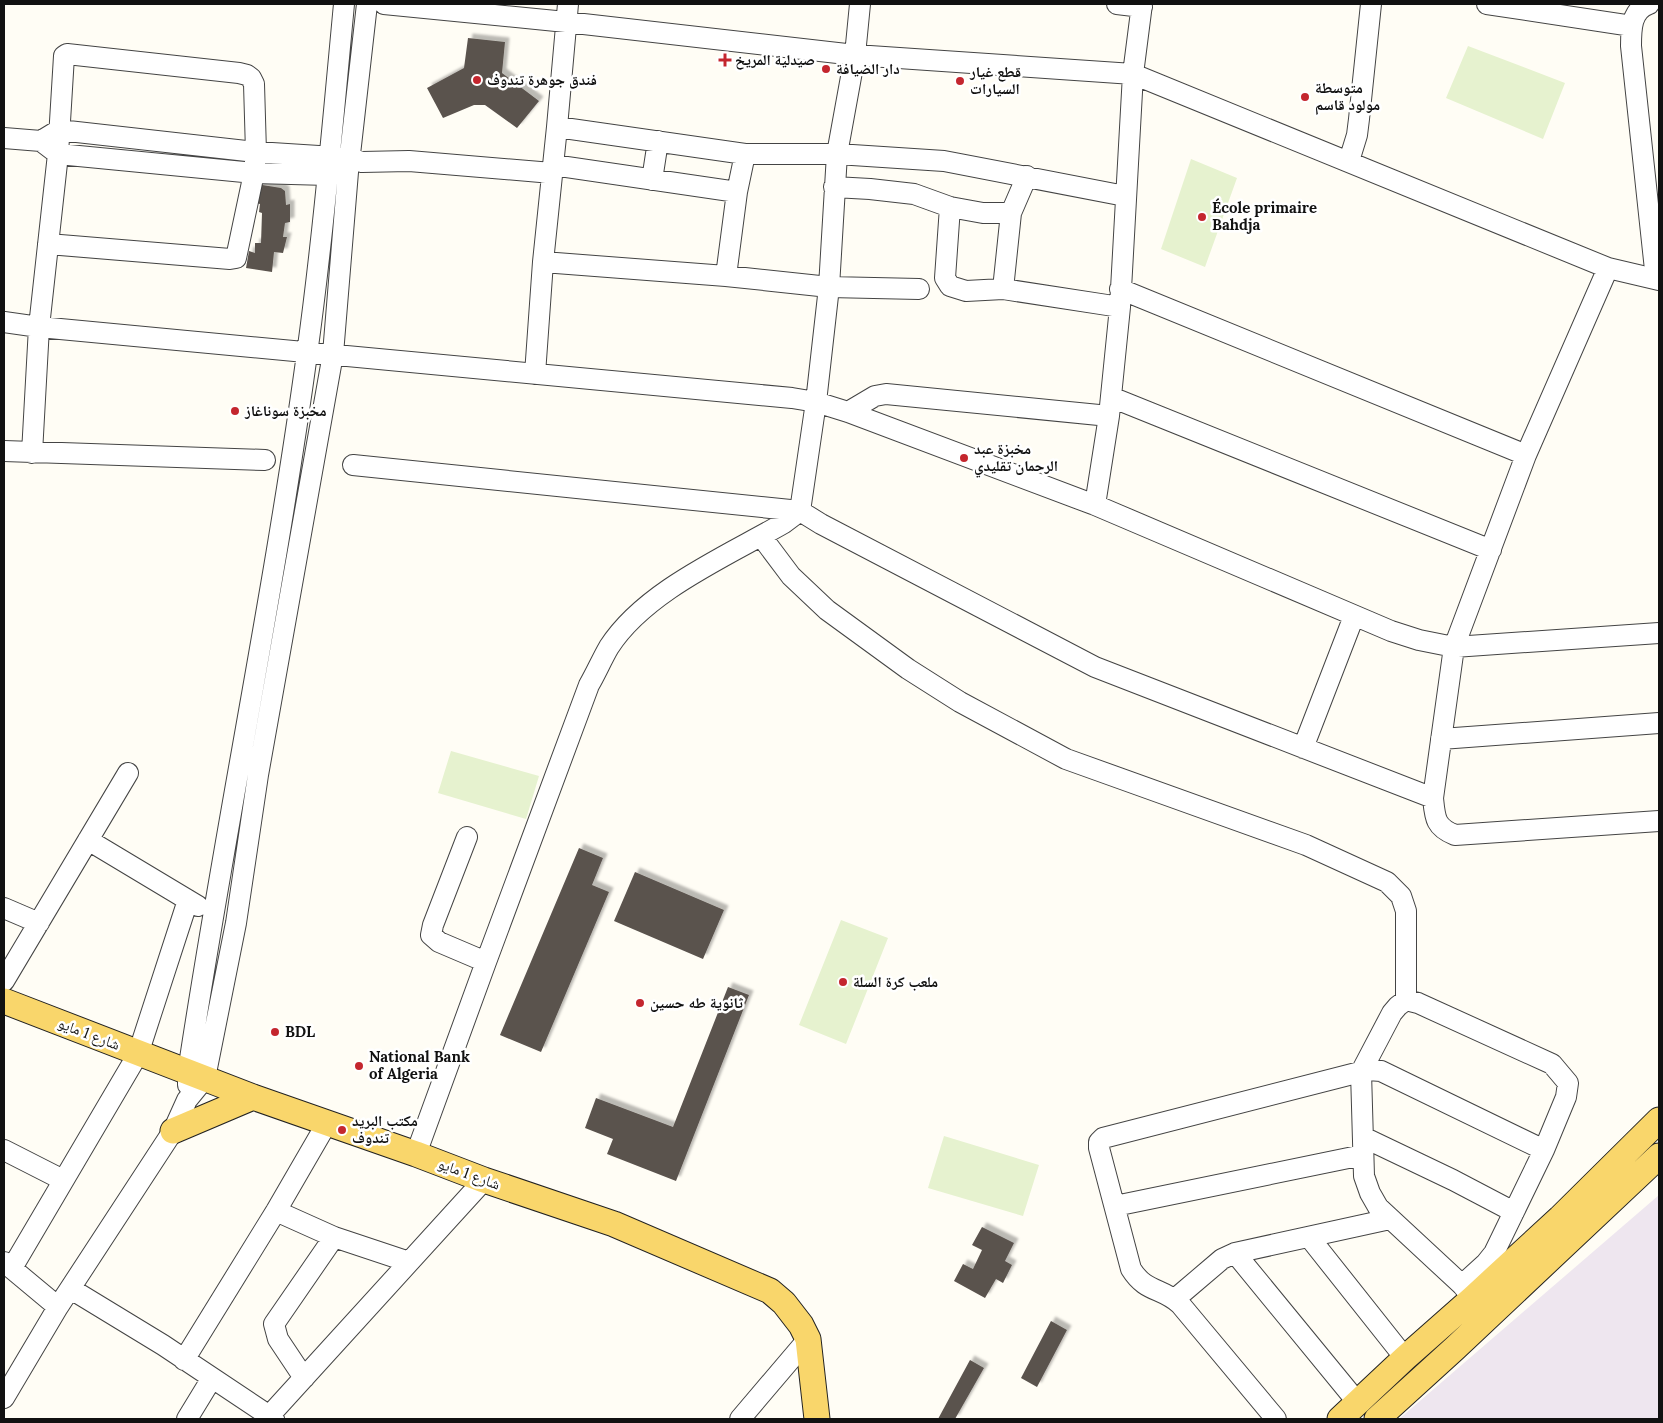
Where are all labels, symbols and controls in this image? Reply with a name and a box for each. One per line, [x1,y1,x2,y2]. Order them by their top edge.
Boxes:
place label: صيدلية المريخ [735,50,815,70]
marker: صيدلية المريخ [719,54,731,66]
place label: دار الضيافة [836,59,900,78]
place label: قطع غيار السيارات [969,62,1021,98]
marker: دار الضيافة [820,63,832,75]
place label: فندق جوهرة تندوف [487,70,597,89]
marker: فندق جوهرة تندوف [471,74,483,86]
marker: قطع غيار السيارات [954,75,966,87]
place label: متوسطة مولود قاسم [1315,78,1380,115]
marker: متوسطة مولود قاسم [1299,91,1311,103]
place label: École primaire Bahdja [1212,198,1317,234]
marker: École primaire Bahdja [1196,211,1208,223]
place label: مخبزة سوناغاز [244,401,327,420]
marker: مخبزة سوناغاز [229,405,241,417]
place label: مخبزة عبد الرحمان تقليدي [974,439,1058,478]
marker: مخبزة عبد الرحمان تقليدي [958,452,970,464]
place label: ملعب كرة السلة [853,972,938,991]
marker: ملعب كرة السلة [837,976,849,988]
place label: ثانوية طه حسين [650,993,744,1012]
marker: ثانوية طه حسين [634,997,646,1009]
street label: شارع 1 مايو [55,1013,123,1055]
place label: BDL [285,1022,315,1041]
marker: BDL [269,1026,281,1038]
place label: National Bank of Algeria [369,1047,470,1083]
marker: National Bank of Algeria [353,1060,365,1072]
place label: مكتب البريد تندوف [352,1111,418,1147]
marker: مكتب البريد تندوف [336,1124,348,1136]
street label: شارع 1 مايو [435,1154,503,1195]

